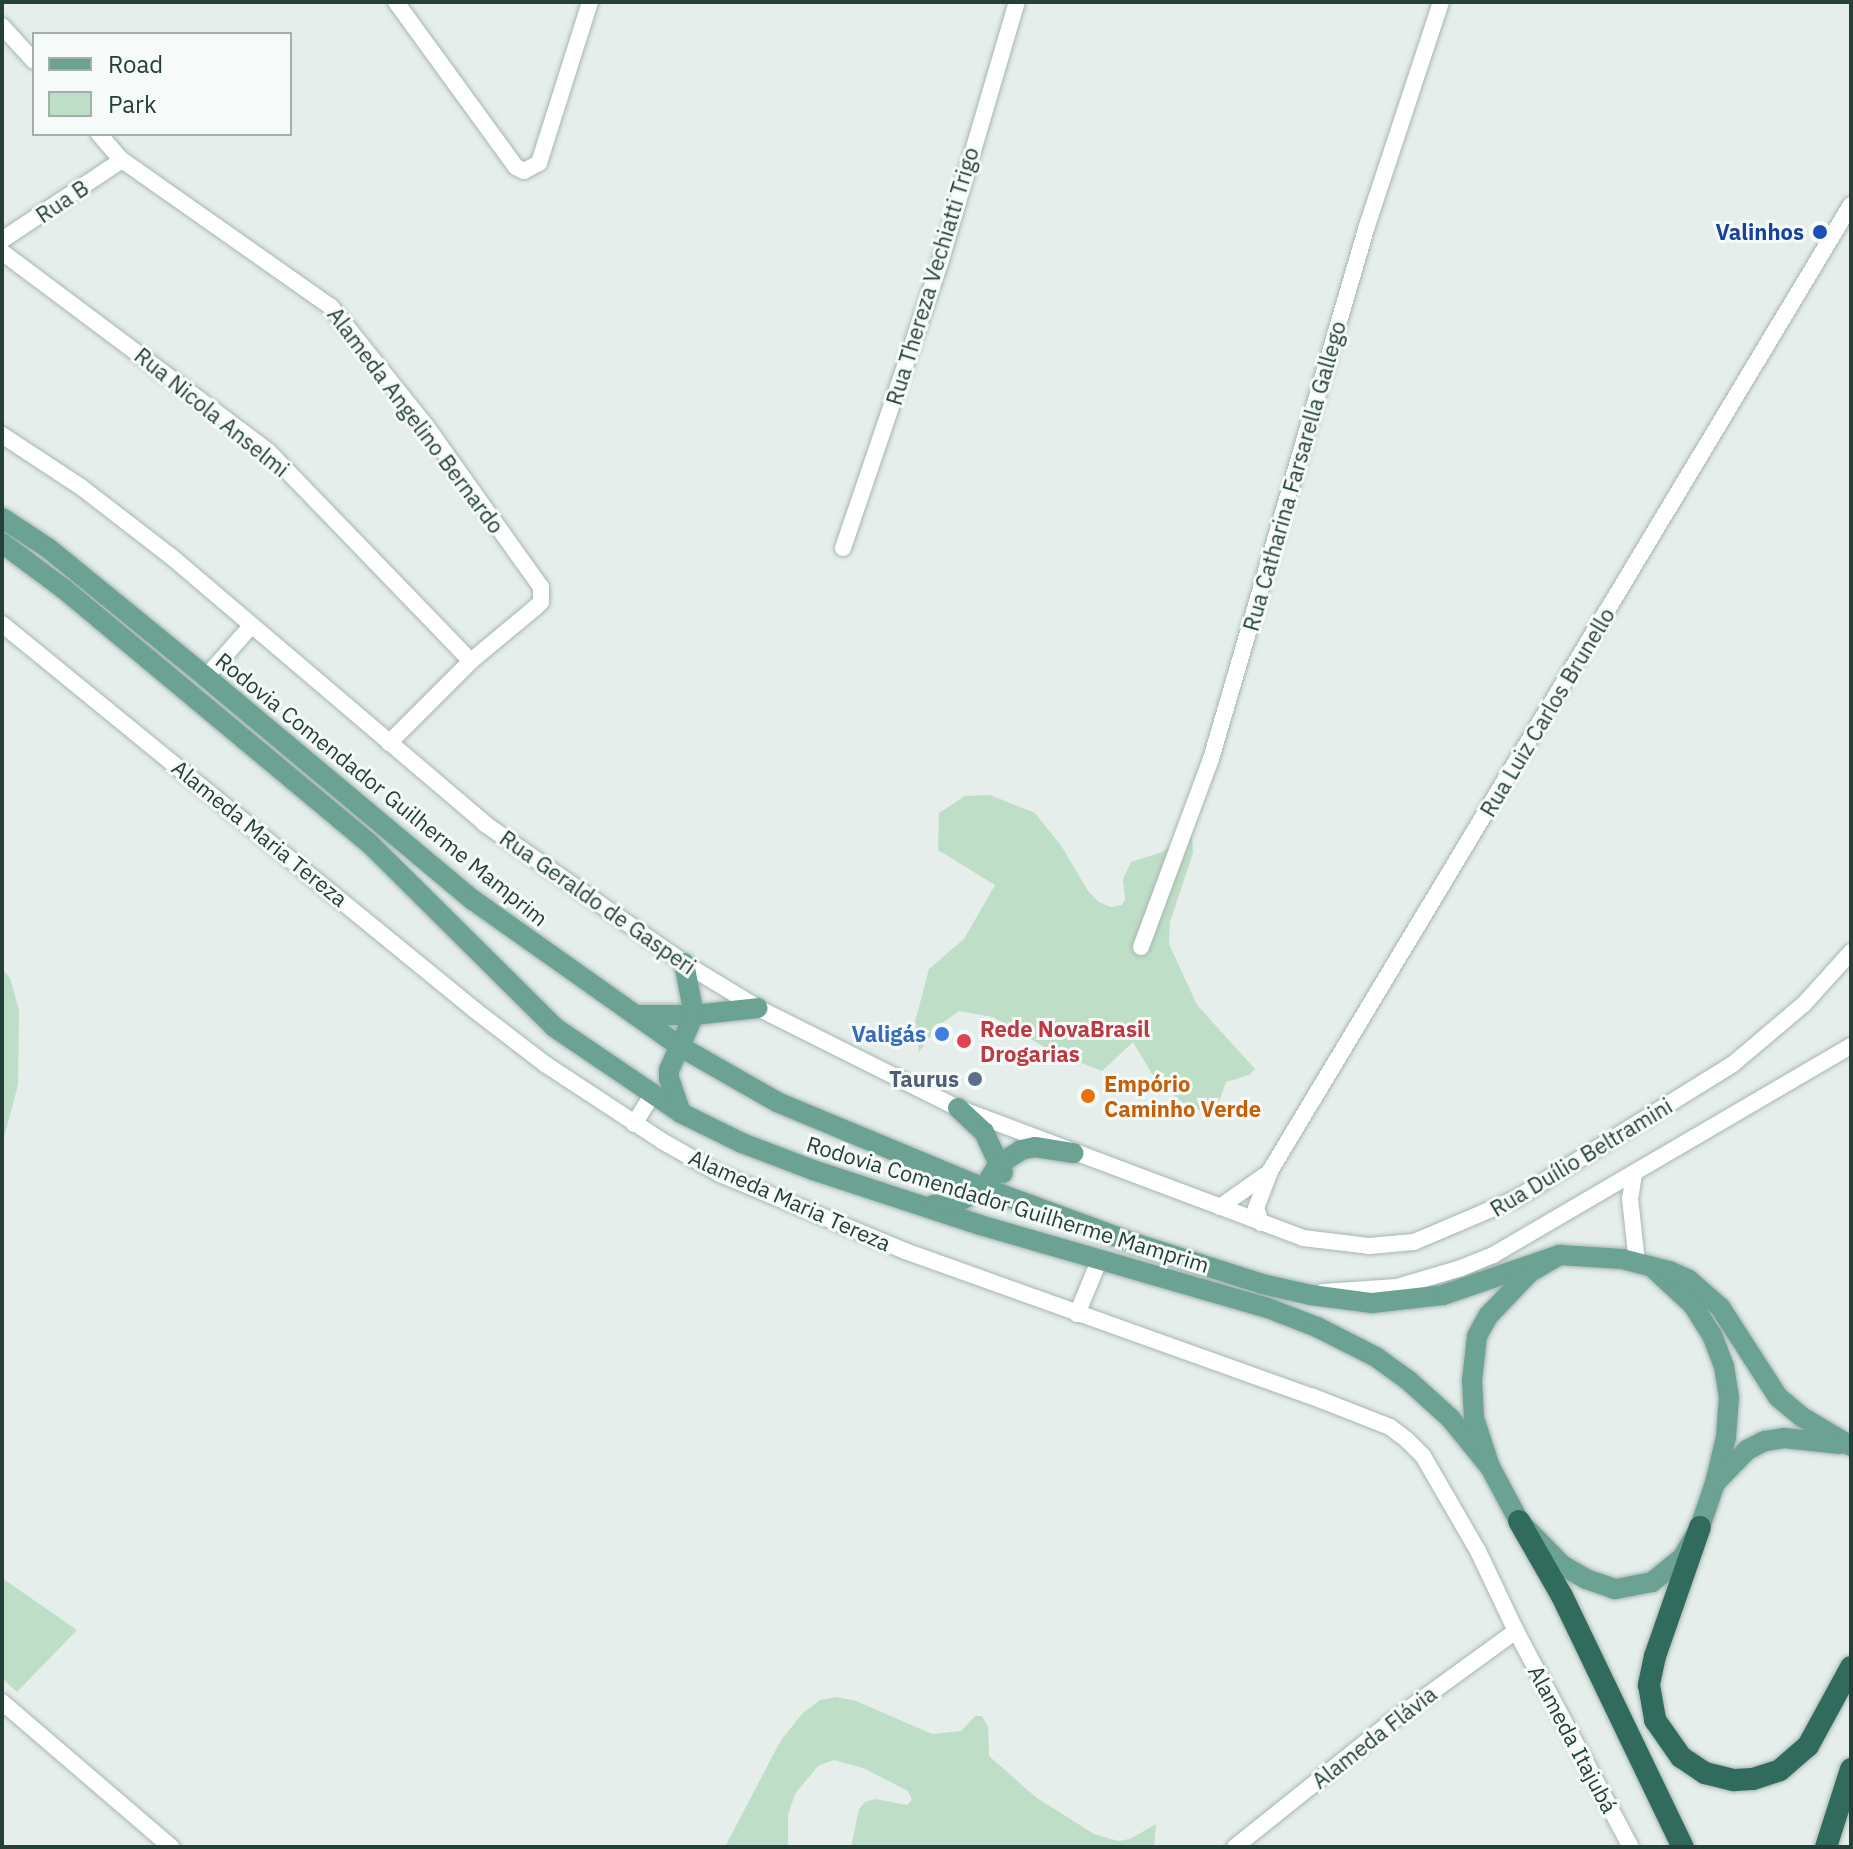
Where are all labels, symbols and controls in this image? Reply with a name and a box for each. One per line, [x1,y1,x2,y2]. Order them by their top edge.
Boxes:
legend [32,32,292,136]
text: Road [108,48,163,80]
text: Park [108,88,157,120]
street label: Rua Thereza Vechiatti Trigo [880,144,984,408]
street label: Rua B [31,174,93,228]
place label: Valinhos [1715,219,1804,245]
marker: Valinhos [1811,223,1829,241]
street label: Alameda Angelino Bernardo [322,302,510,538]
street label: Rua Catharina Farsarella Gallego [1237,318,1351,634]
street label: Rua Nicola Anselmi [130,342,294,482]
street label: Rua Luiz Carlos Brunello [1474,603,1620,821]
street label: Rodovia Comendador Guilherme Mamprim [211,647,553,931]
street label: Alameda Maria Tereza [167,754,353,912]
street label: Rua Geraldo de Gasperi [495,824,701,980]
place label: Rede NovaBrasil Drogarias [980,1015,1150,1066]
place label: Valigás [851,1021,926,1047]
marker: Valigás [933,1025,951,1043]
marker: Rede NovaBrasil Drogarias [955,1032,973,1050]
place label: Taurus [889,1066,959,1092]
marker: Taurus [966,1070,984,1088]
place label: Empório Caminho Verde [1104,1070,1261,1122]
marker: Empório Caminho Verde [1079,1087,1097,1105]
street label: Rua Duílio Beltramini [1485,1092,1677,1222]
street label: Rodovia Comendador Guilherme Mamprim [804,1130,1212,1278]
street label: Alameda Maria Tereza [685,1144,895,1256]
street label: Alameda Itajubá [1523,1661,1623,1817]
street label: Alameda Flávia [1306,1680,1442,1794]

